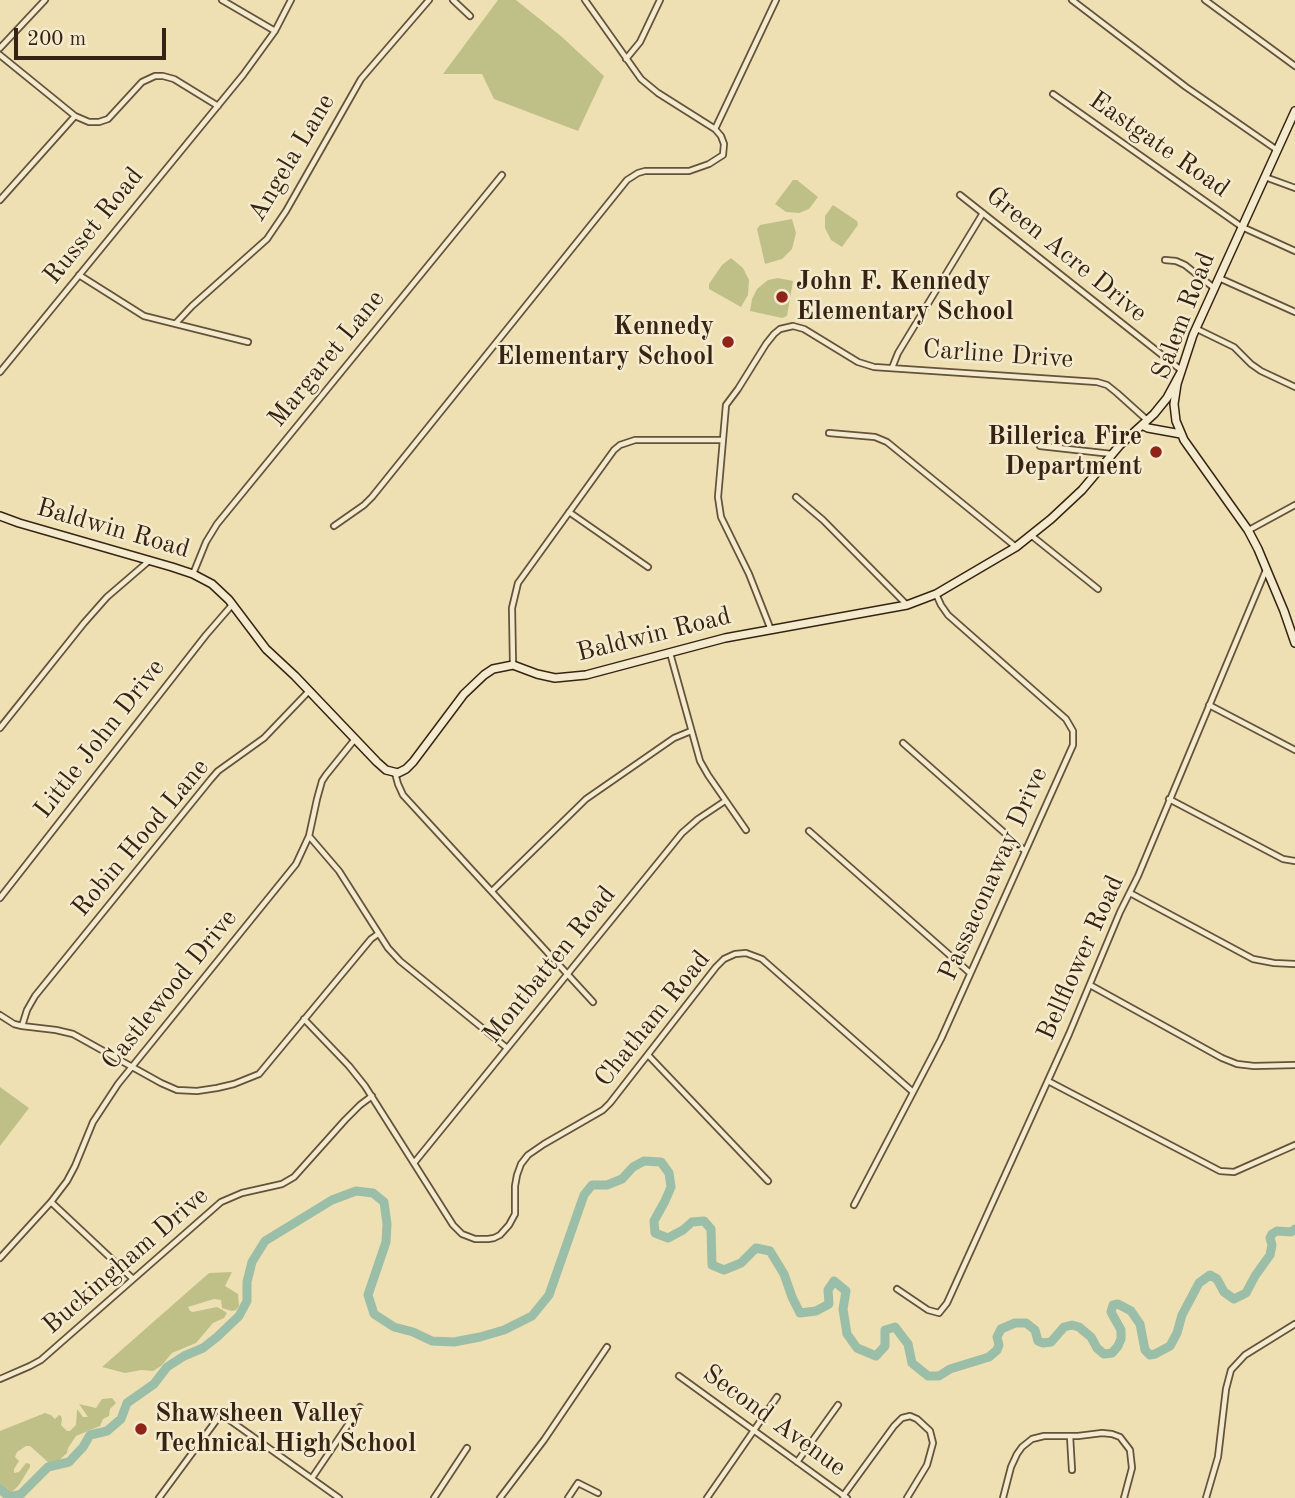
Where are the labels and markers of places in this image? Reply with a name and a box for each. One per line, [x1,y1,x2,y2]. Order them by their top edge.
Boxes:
place label: John F. Kennedy Elementary School [796,266,1014,328]
marker: John F. Kennedy Elementary School [774,289,790,305]
place label: Kennedy Elementary School [496,311,714,372]
marker: Kennedy Elementary School [720,334,736,350]
place label: Billerica Fire Department [987,421,1142,482]
marker: Billerica Fire Department [1148,444,1164,460]
place label: Shawsheen Valley Technical High School [155,1398,416,1460]
marker: Shawsheen Valley Technical High School [133,1421,149,1437]

